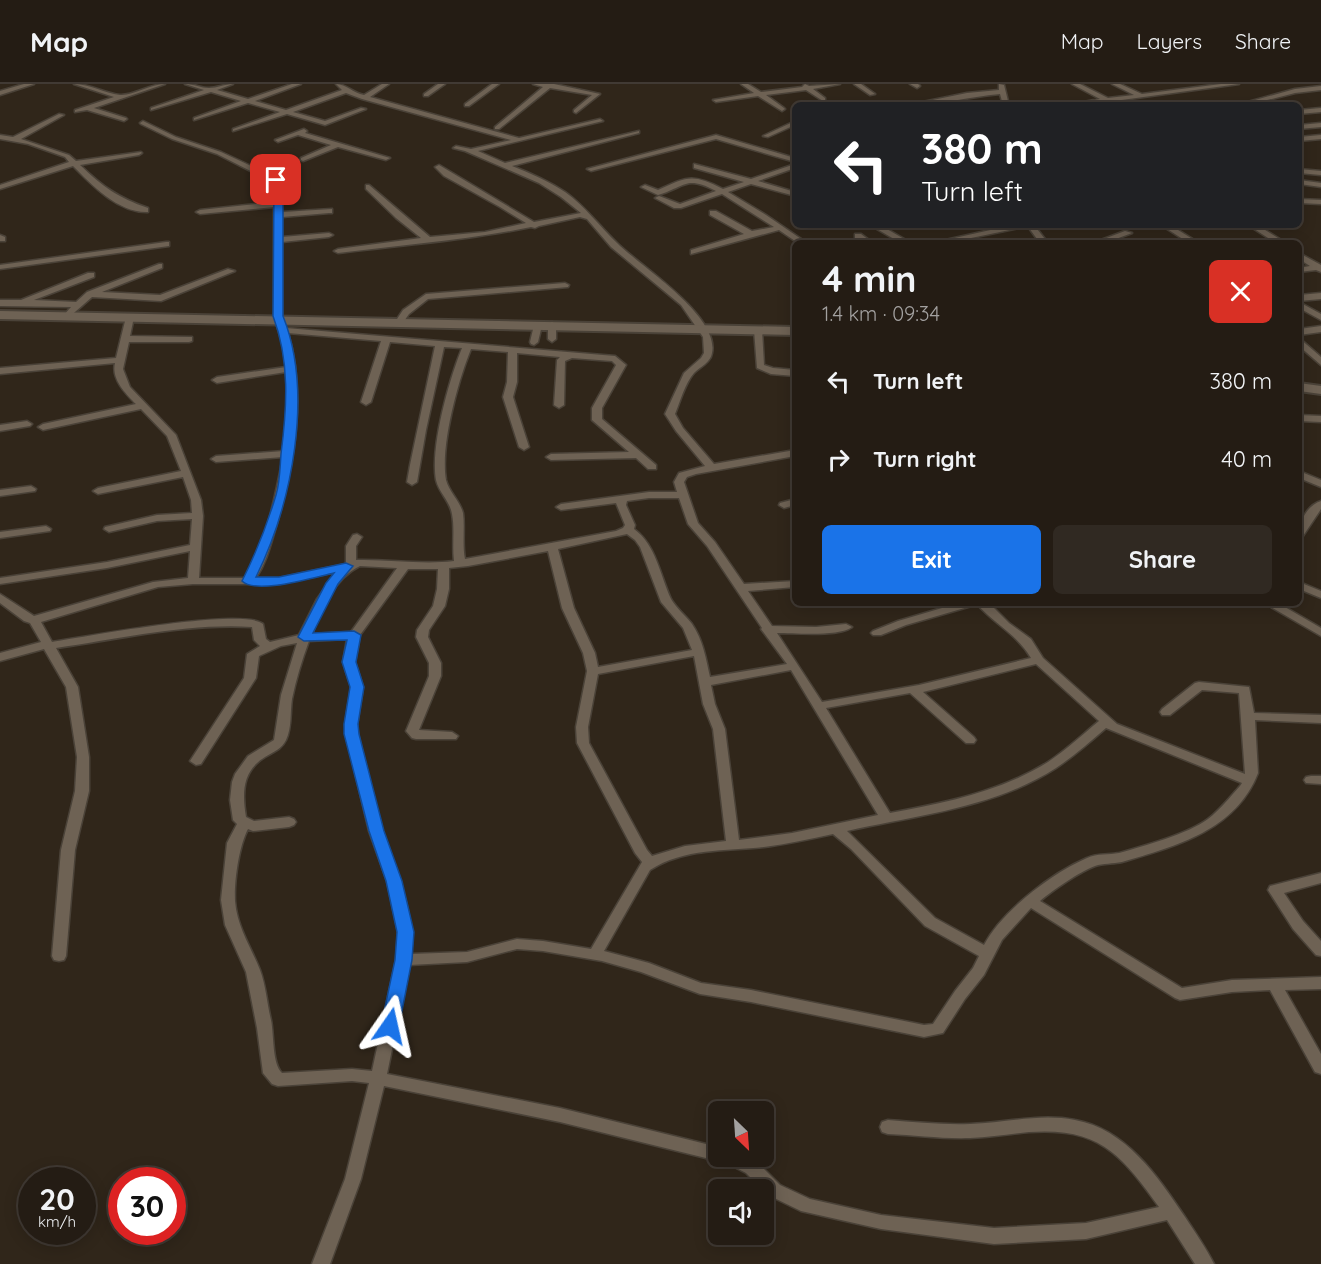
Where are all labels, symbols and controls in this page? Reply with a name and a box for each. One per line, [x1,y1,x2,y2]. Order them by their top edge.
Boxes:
text: Map [30,24,88,59]
text: Map [1061,28,1104,54]
text: Layers [1137,28,1202,54]
text: Share [1235,28,1291,54]
text: 380 m [921,122,1043,175]
icon: left [822,126,900,204]
pin [250,154,301,205]
icon: arrive [259,163,292,196]
text: Turn left [921,174,1023,208]
text: 4 min [822,256,916,301]
button: close [1209,260,1272,323]
text: 1.4 km · 09:34 [822,301,940,326]
icon: left [822,365,855,398]
text: Turn left [873,367,963,395]
text: 380 m [1209,367,1272,395]
icon: right [822,443,855,476]
text: Turn right [873,445,977,473]
text: 40 m [1221,445,1272,473]
button: Exit [822,525,1041,594]
button: Share [1053,525,1272,594]
position arrow [358,994,422,1058]
north arrow [708,1101,774,1167]
map controls [708,1101,774,1245]
speed limit sign: 30 [108,1167,186,1245]
button: sound [708,1179,774,1245]
text: 20 [39,1180,75,1218]
text: km/h [38,1212,76,1231]

